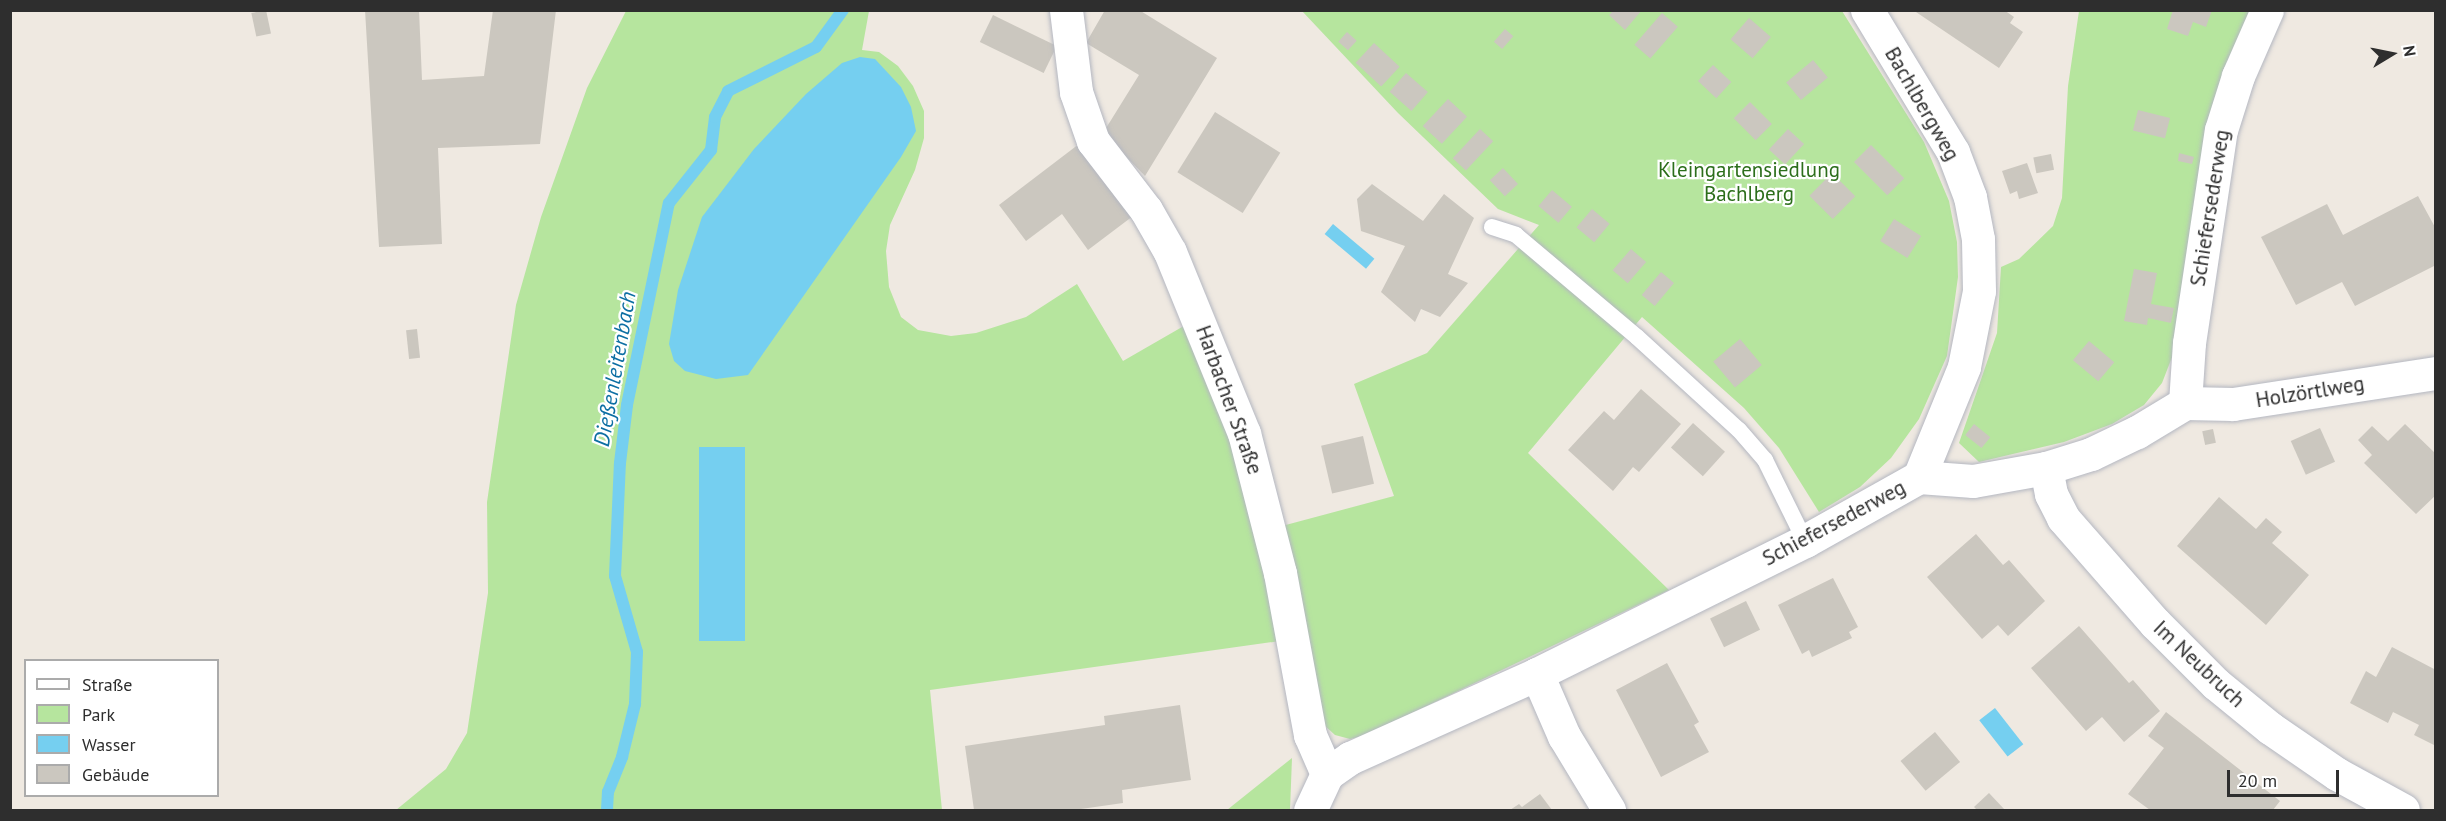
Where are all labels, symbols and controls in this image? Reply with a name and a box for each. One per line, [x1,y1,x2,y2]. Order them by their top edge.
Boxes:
north arrow [2362,24,2422,84]
street label: Bachlbergweg [1879,43,1965,165]
text: N [2399,44,2420,58]
street label: Schiefersederweg [2185,128,2235,288]
park label: Kleingartensiedlung Bachlberg [1658,157,1840,207]
water label: Dießenleitenbach [588,289,642,449]
street label: Harbacher Straße [1190,322,1268,478]
street label: Holzörtlweg [2254,371,2366,413]
street label: Schiefersederweg [1758,475,1910,571]
street label: Im Neubruch [2148,615,2250,713]
legend [24,659,219,797]
text: Straße [82,673,133,696]
text: Park [82,703,115,726]
text: Wasser [82,733,136,756]
scale bar [2230,758,2342,796]
text: Gebäude [82,763,149,786]
text: 20 m [2238,769,2277,792]

